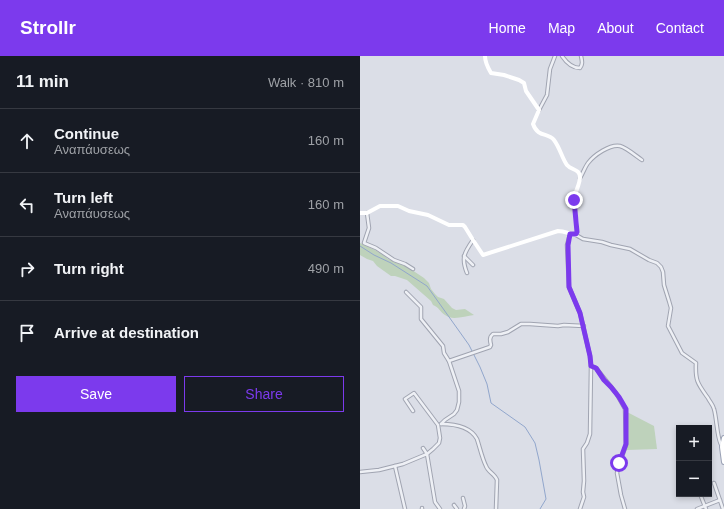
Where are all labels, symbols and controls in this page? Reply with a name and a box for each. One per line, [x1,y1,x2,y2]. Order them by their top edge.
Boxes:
text: Strollr [20,17,76,38]
text: Home [489,20,526,36]
text: Map [548,20,575,36]
text: About [597,20,634,36]
text: Contact [656,20,704,36]
text: 11 min [16,72,69,91]
text: Walk · 810 m [268,75,344,90]
text: Continue [54,125,119,142]
icon: ahead [16,130,38,152]
text: 160 m [308,133,344,148]
text: Αναπάυσεως [54,142,130,157]
text: Turn left [54,189,113,206]
route end [565,191,583,209]
icon: left [16,194,38,216]
text: 160 m [308,197,344,212]
text: Αναπάυσεως [54,206,130,221]
icon: right [16,258,38,280]
text: Turn right [54,260,124,277]
text: 490 m [308,261,344,276]
icon: arrive [16,322,38,344]
text: Arrive at destination [54,324,199,341]
button: Save [16,376,176,412]
button: Share [184,376,344,412]
map controls [676,425,712,497]
button: + [676,425,712,461]
route start [610,454,628,472]
button: − [676,461,712,497]

